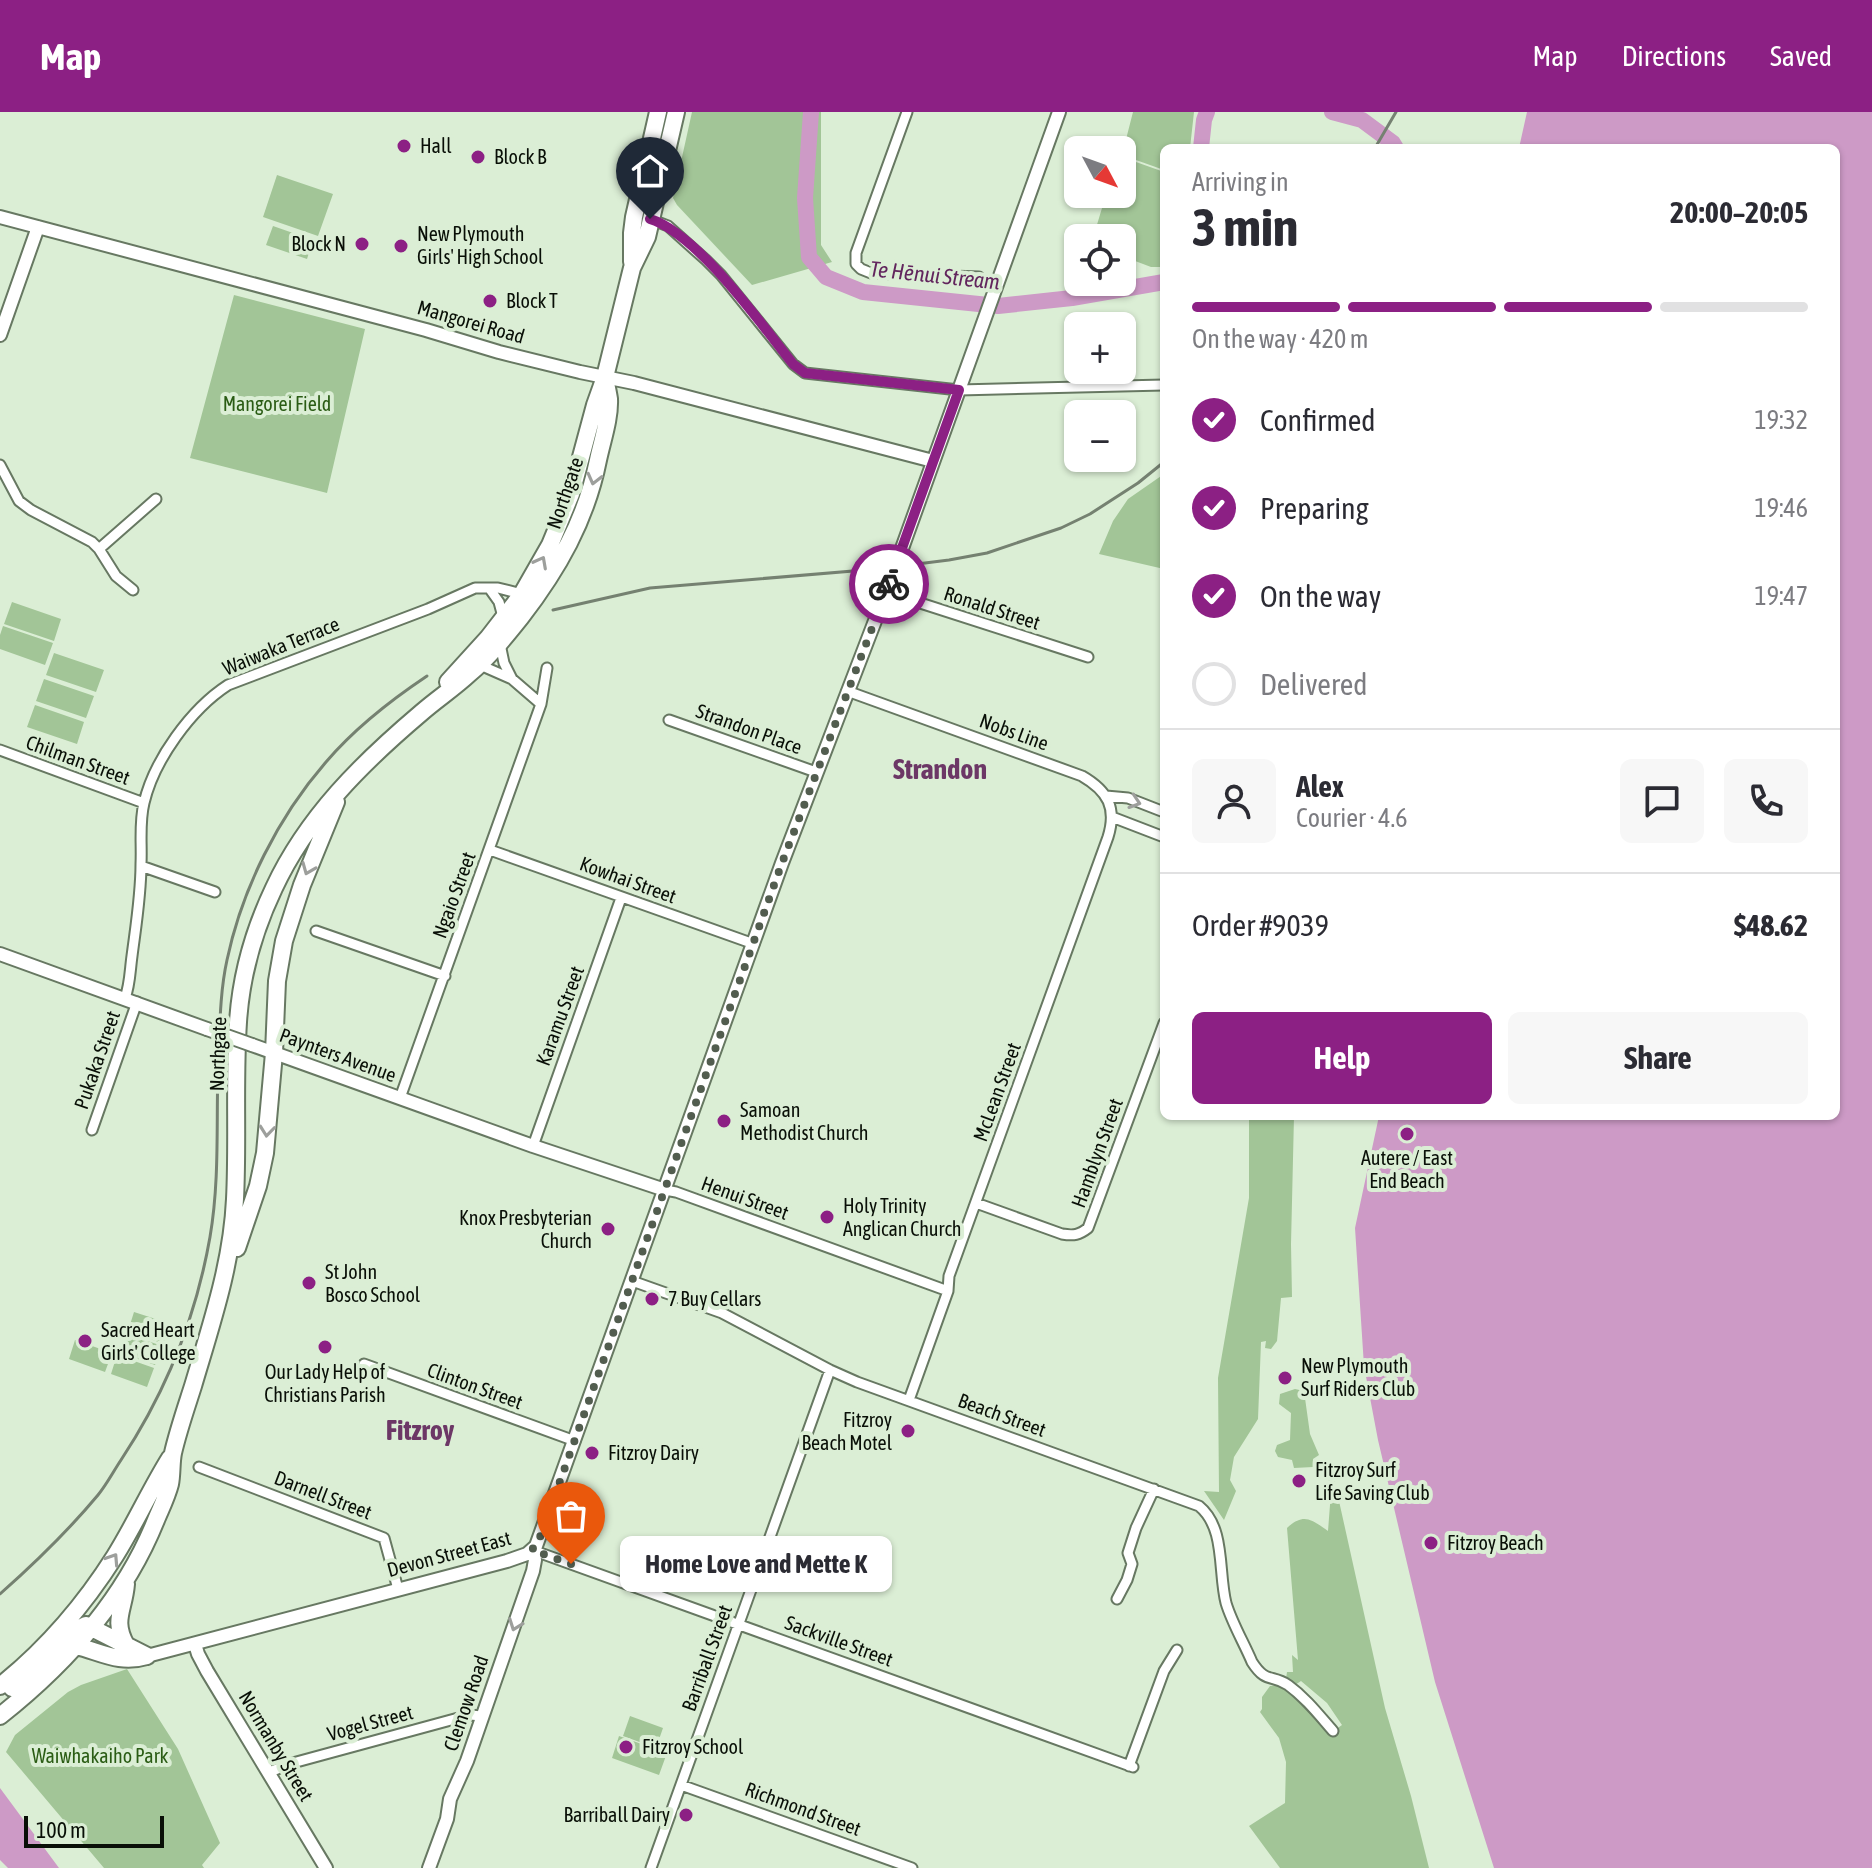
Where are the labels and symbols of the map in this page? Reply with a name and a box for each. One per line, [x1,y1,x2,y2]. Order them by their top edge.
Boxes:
place label: Hall [420,134,452,157]
north arrow [1064,136,1136,208]
marker: Hall [395,137,413,155]
pin [616,137,684,219]
place label: Block B [494,145,547,168]
marker: Block B [469,148,487,166]
place label: New Plymouth Girls' High School [417,222,544,268]
place label: Block N [291,232,346,255]
marker: Block N [353,235,371,253]
marker: New Plymouth Girls' High School [392,237,410,255]
water label: Te Hēnui Stream [869,255,1001,295]
place label: Block T [506,289,558,312]
marker: Block T [481,292,499,310]
street label: Mangorei Road [415,295,527,348]
park label: Mangorei Field [223,392,331,415]
street label: Northgate [542,454,588,532]
one-way arrow [586,472,603,486]
courier [849,544,929,624]
one-way arrow [531,556,546,570]
street label: Ronald Street [941,581,1043,634]
street label: Waiwaka Terrace [219,612,342,679]
street label: Strandon Place [693,699,805,758]
street label: Nobs Line [977,708,1052,755]
street label: Chilman Street [23,730,133,789]
district label: Strandon [893,753,987,785]
one-way arrow [1128,793,1142,809]
street label: Ngaio Street [427,848,480,941]
street label: Kowhai Street [577,851,680,908]
one-way arrow [301,861,318,875]
street label: Karamu Street [531,963,588,1069]
street label: Pukaka Street [69,1008,124,1112]
street label: Northgate [205,1016,230,1092]
street label: Paynters Avenue [277,1023,400,1086]
street label: McLean Street [968,1039,1025,1144]
street label: Hamblyn Street [1066,1095,1127,1211]
place label: Samoan Methodist Church [740,1098,868,1144]
marker: Samoan Methodist Church [715,1112,733,1130]
one-way arrow [259,1125,276,1138]
marker: Autere / East End Beach [1398,1125,1416,1143]
place label: Autere / East End Beach [1361,1146,1453,1192]
street label: Henui Street [698,1171,792,1224]
place label: Holy Trinity Anglican Church [843,1194,962,1240]
place label: Knox Presbyterian Church [459,1206,592,1252]
marker: Holy Trinity Anglican Church [818,1208,836,1226]
marker: Knox Presbyterian Church [599,1220,617,1238]
place label: St John Bosco School [325,1260,421,1306]
marker: St John Bosco School [300,1274,318,1292]
place label: 7 Buy Cellars [668,1287,761,1310]
marker: 7 Buy Cellars [643,1290,661,1308]
place label: Sacred Heart Girls' College [101,1318,196,1364]
marker: Sacred Heart Girls' College [76,1332,94,1350]
marker: Our Lady Help of Christians Parish [316,1338,334,1356]
place label: New Plymouth Surf Riders Club [1301,1354,1415,1400]
street label: Clinton Street [424,1358,526,1413]
place label: Our Lady Help of Christians Parish [264,1360,386,1406]
marker: New Plymouth Surf Riders Club [1276,1369,1294,1387]
street label: Beach Street [955,1388,1049,1441]
place label: Fitzroy Beach Motel [802,1408,893,1454]
district label: Fitzroy [386,1414,455,1446]
marker: Fitzroy Beach Motel [899,1422,917,1440]
place label: Fitzroy Dairy [608,1441,699,1464]
marker: Fitzroy Dairy [583,1444,601,1462]
place label: Fitzroy Surf Life Saving Club [1315,1458,1430,1504]
street label: Darnell Street [271,1465,375,1524]
marker: Fitzroy Surf Life Saving Club [1290,1472,1308,1490]
pin [537,1482,605,1564]
street label: Devon Street East [384,1526,514,1581]
place label: Fitzroy Beach [1447,1531,1544,1554]
marker: Fitzroy Beach [1422,1534,1440,1552]
callout: Home Love and Mette K [619,1536,891,1592]
one-way arrow [103,1553,118,1568]
street label: Barriball Street [677,1601,736,1714]
street label: Sackville Street [782,1610,896,1671]
one-way arrow [508,1617,524,1631]
street label: Clemow Road [438,1652,493,1754]
street label: Normanby Street [234,1686,319,1805]
street label: Vogel Street [324,1700,415,1745]
place label: Fitzroy School [642,1735,744,1758]
marker: Fitzroy School [617,1738,635,1756]
park label: Waiwhakaiho Park [32,1744,169,1767]
street label: Richmond Street [742,1777,864,1840]
place label: Barriball Dairy [563,1803,670,1826]
marker: Barriball Dairy [677,1806,695,1824]
scale bar [24,1812,164,1848]

